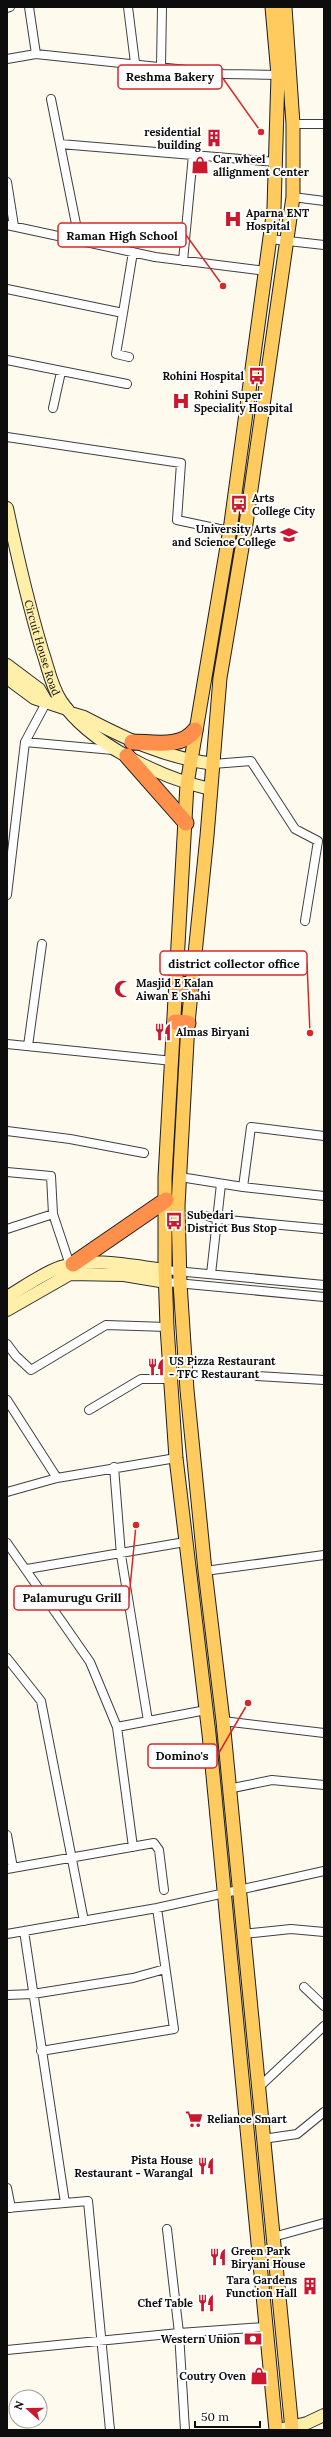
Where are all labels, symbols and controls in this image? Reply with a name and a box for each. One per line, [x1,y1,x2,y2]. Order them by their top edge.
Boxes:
callout: Reshma Bakery [118,65,222,89]
text: Reshma Bakery [126,69,215,84]
place label: residential building [144,125,202,152]
building icon: residential building [204,128,224,148]
place label: Car wheel allignment Center [213,152,310,179]
shop icon: Car wheel allignment Center [190,155,210,175]
place label: Aparna ENT Hospital [246,206,309,233]
hospital icon: Aparna ENT Hospital [223,209,243,229]
callout: Raman High School [58,223,186,247]
text: Raman High School [66,228,178,243]
bus stop icon: Rohini Hospital [247,366,267,386]
place label: Rohini Hospital [162,369,245,383]
place label: Rohini Super Speciality Hospital [194,388,293,415]
hospital icon: Rohini Super Speciality Hospital [171,391,191,411]
place label: Arts College City [252,491,316,518]
bus stop icon: Arts College City [229,494,249,514]
place label: University Arts and Science College [172,522,276,549]
school or university icon: University Arts and Science College [279,525,299,545]
street label: Circuit House Road [21,598,64,698]
callout: district collector office [160,951,307,975]
text: district collector office [168,956,300,971]
place label: Masjid E Kalan Aiwan E Shahi [136,976,214,1003]
mosque icon: Masjid E Kalan Aiwan E Shahi [113,979,133,999]
restaurant icon: Almas Biryani [153,1022,173,1042]
place label: Almas Biryani [176,1025,250,1039]
place label: Subedari District Bus Stop [187,1208,277,1235]
bus stop icon: Subedari District Bus Stop [164,1211,184,1231]
place label: US Pizza Restaurant - TFC Restaurant [169,1354,276,1381]
restaurant icon: US Pizza Restaurant - TFC Restaurant [146,1357,166,1377]
callout: Palamurugu Grill [14,1586,129,1610]
text: Palamurugu Grill [23,1590,122,1605]
callout: Domino's [148,1744,217,1768]
text: Domino's [156,1748,209,1763]
supermarket icon: Reliance Smart [184,2109,204,2129]
place label: Reliance Smart [207,2112,287,2126]
place label: Pista House Restaurant - Warangal [74,2153,194,2180]
restaurant icon: Pista House Restaurant - Warangal [196,2156,216,2176]
place label: Green Park Biryani House [231,2244,305,2271]
restaurant icon: Green Park Biryani House [208,2247,228,2267]
place label: Tara Gardens Function Hall [226,2273,298,2300]
building icon: Tara Gardens Function Hall [300,2276,320,2296]
restaurant icon: Chef Table [196,2293,216,2313]
place label: Chef Table [138,2296,193,2310]
bank icon: Western Union [243,2329,263,2349]
place label: Western Union [161,2332,240,2346]
shop icon: Coutry Oven [249,2366,269,2386]
place label: Coutry Oven [179,2369,246,2383]
north arrow [8,2389,48,2429]
text: N [11,2398,27,2412]
scale bar [195,2403,260,2429]
text: 50 m [201,2409,229,2424]

